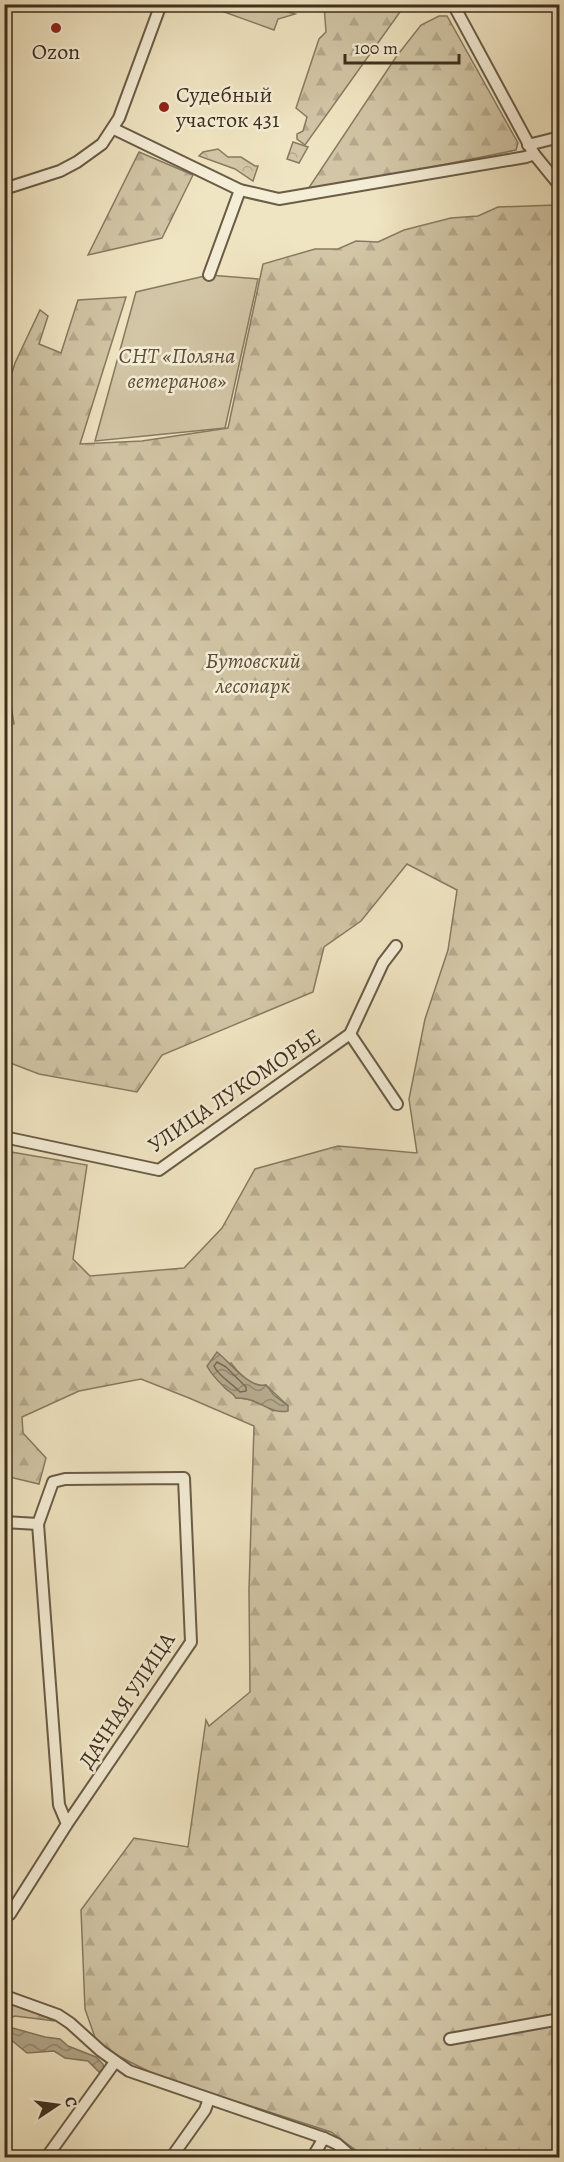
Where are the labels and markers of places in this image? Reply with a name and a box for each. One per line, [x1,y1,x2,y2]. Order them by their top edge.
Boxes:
marker: Ozon [49,21,63,35]
place label: Ozon [32,37,80,67]
place label: Судебный участок 431 [175,80,280,135]
marker: Судебный участок 431 [157,100,171,114]

